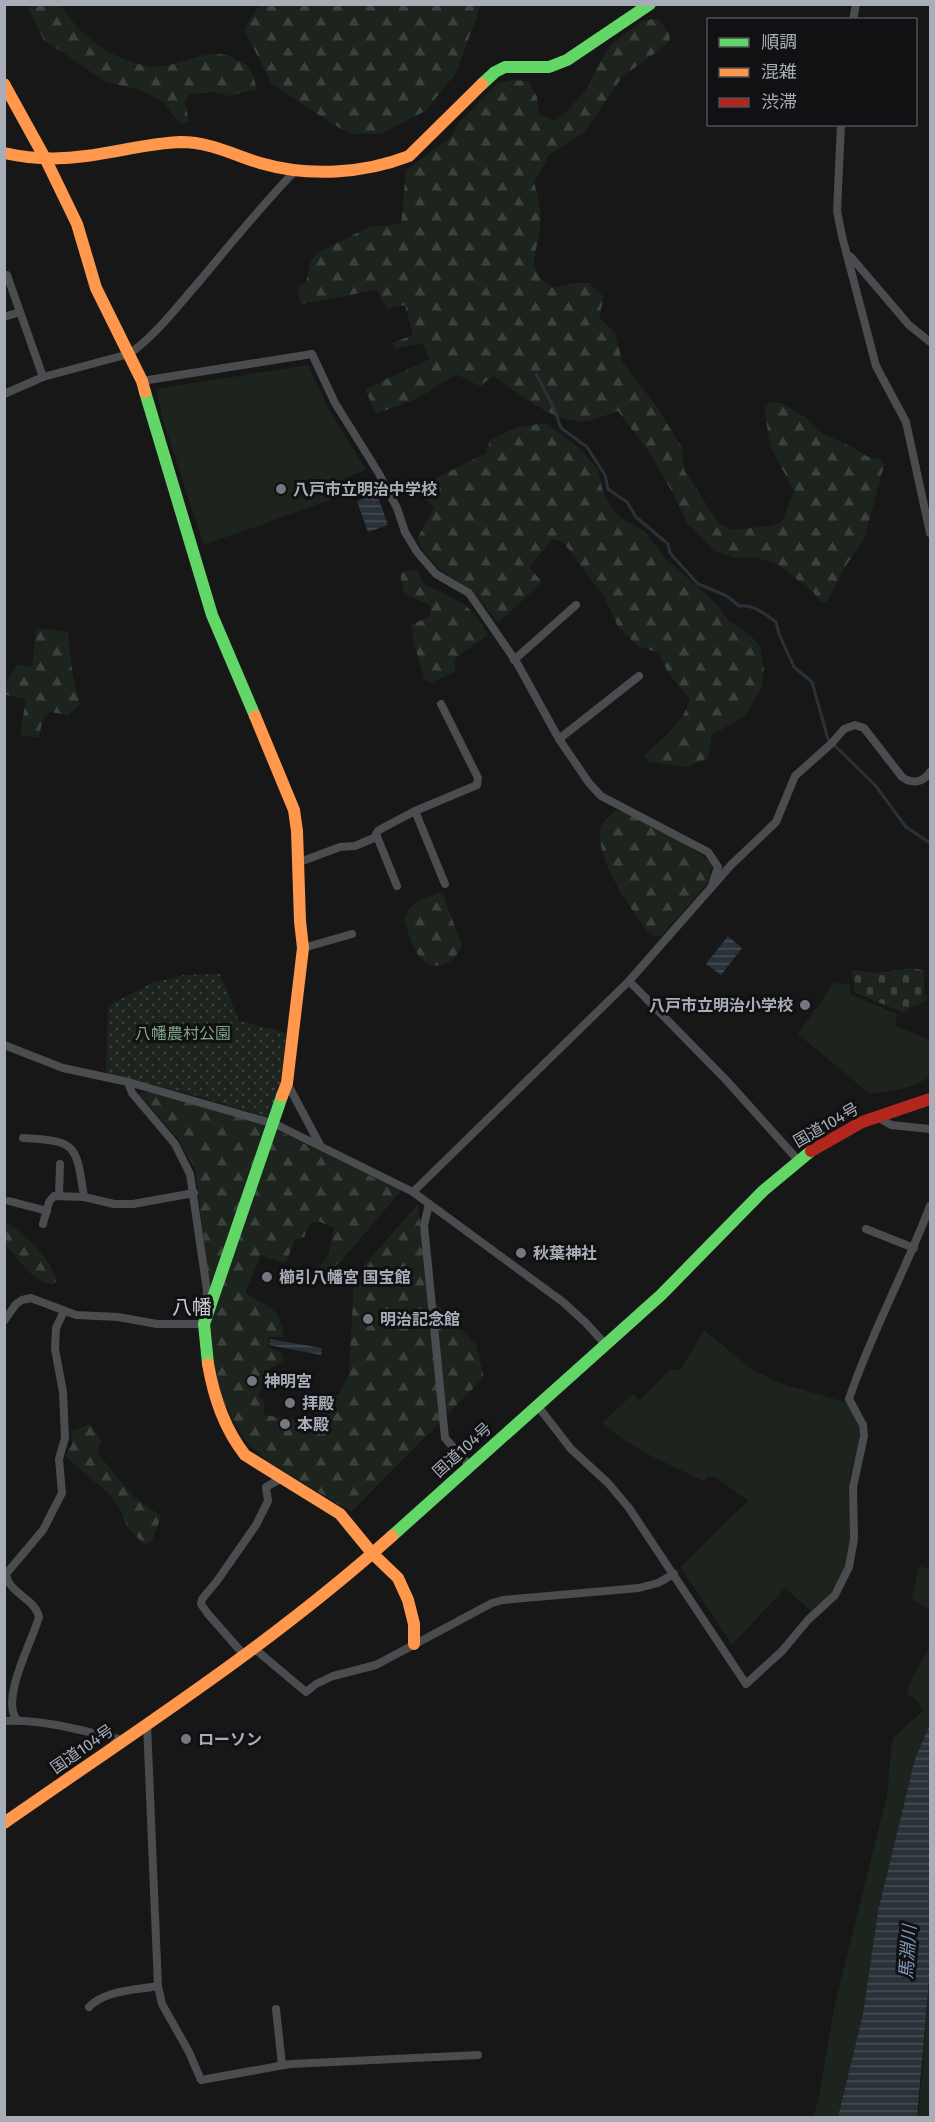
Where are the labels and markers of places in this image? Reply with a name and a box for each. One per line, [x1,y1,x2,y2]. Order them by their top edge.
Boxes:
place label: 八戸市立明治中学校 [293,480,437,499]
marker: 八戸市立明治中学校 [274,482,288,496]
place label: 八戸市立明治小学校 [649,996,793,1015]
marker: 八戸市立明治小学校 [798,998,812,1012]
place label: 秋葉神社 [533,1244,597,1263]
marker: 秋葉神社 [514,1246,528,1260]
place label: 櫛引八幡宮 国宝館 [279,1268,411,1287]
marker: 櫛引八幡宮 国宝館 [260,1270,274,1284]
place label: 明治記念館 [380,1310,460,1329]
marker: 明治記念館 [361,1312,375,1326]
place label: 神明宮 [264,1372,312,1391]
marker: 神明宮 [245,1374,259,1388]
place label: 拝殿 [302,1394,334,1413]
marker: 拝殿 [283,1396,297,1410]
place label: 本殿 [297,1415,329,1434]
marker: 本殿 [278,1417,292,1431]
place label: ローソン [198,1730,262,1749]
marker: ローソン [179,1732,193,1746]

